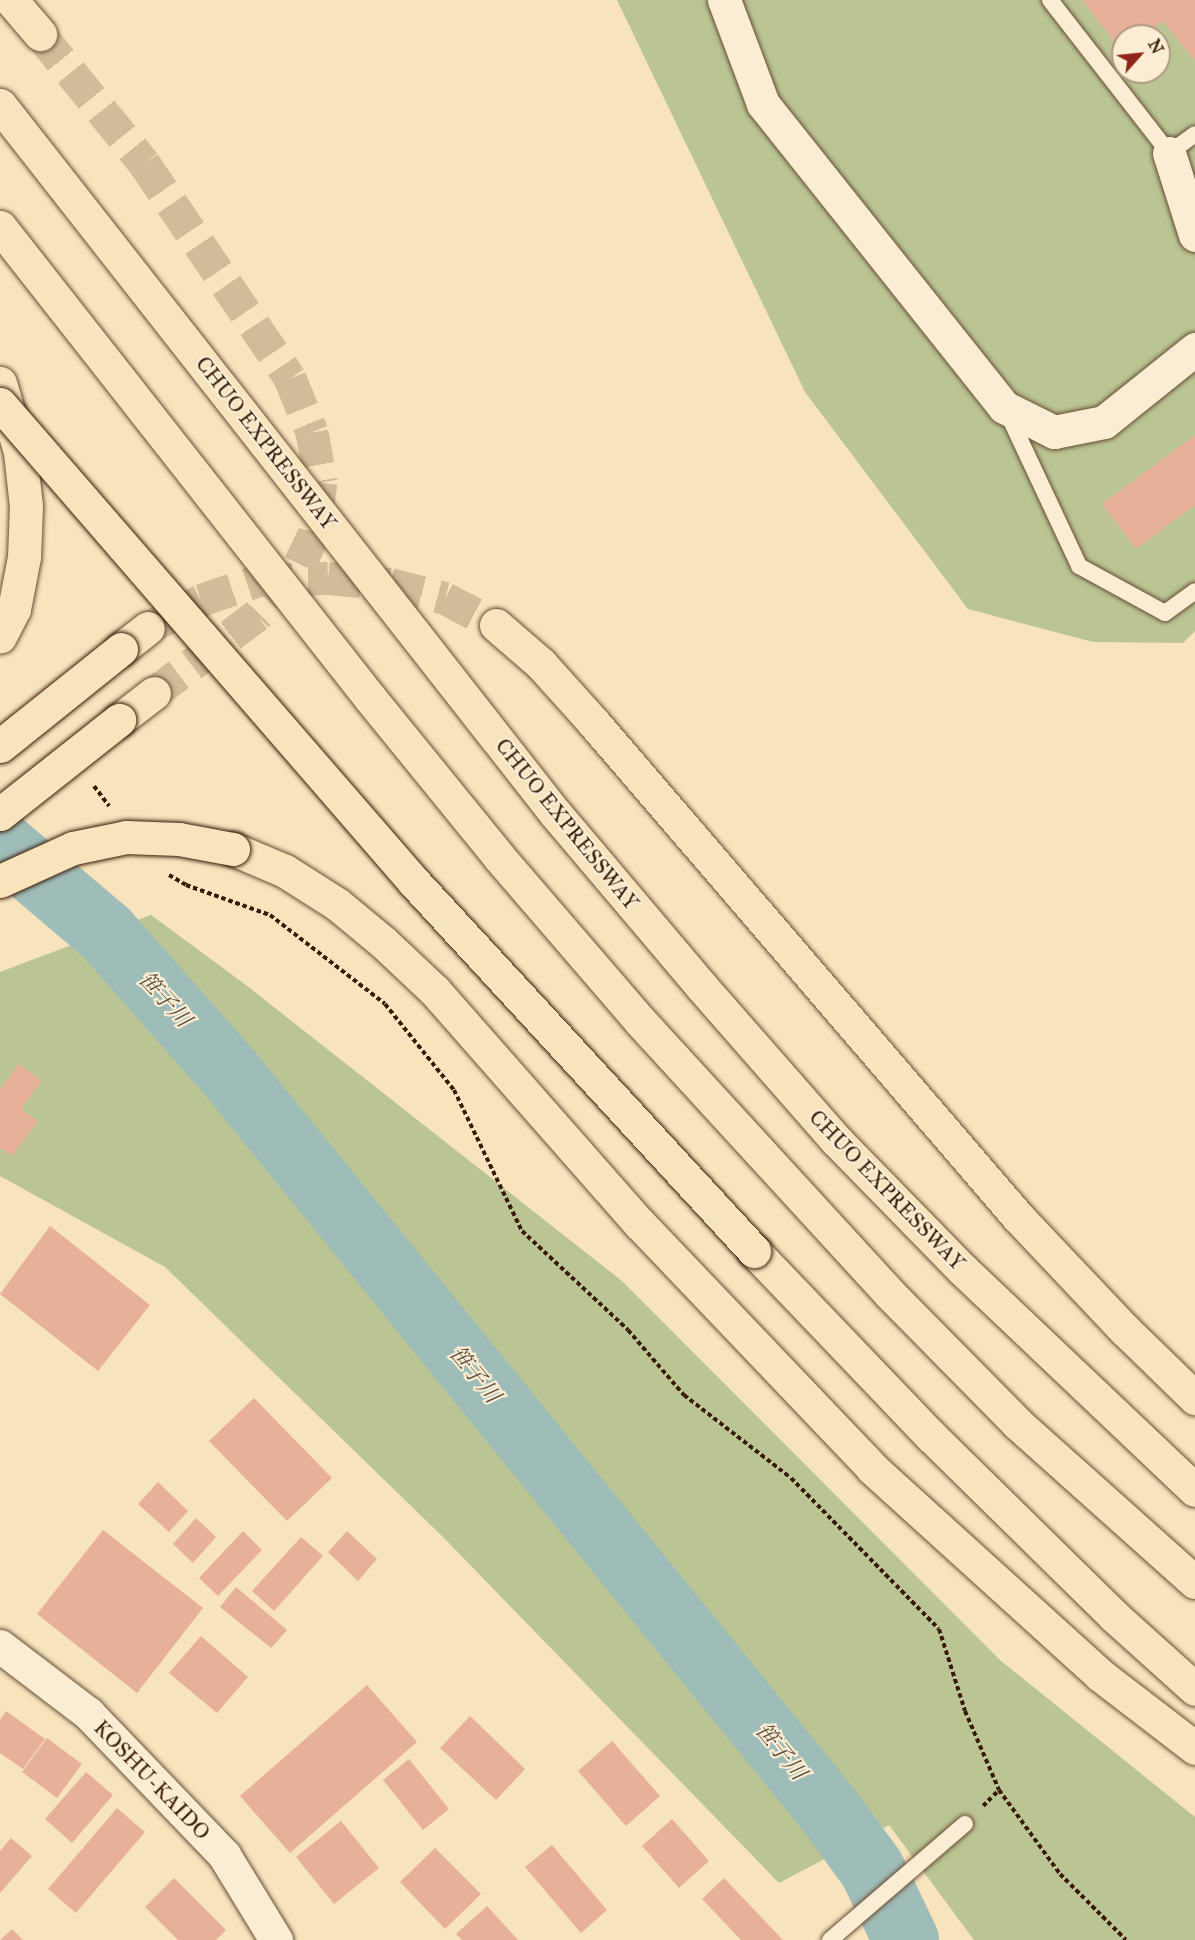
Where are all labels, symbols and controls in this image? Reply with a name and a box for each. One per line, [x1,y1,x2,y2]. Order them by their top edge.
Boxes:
north arrow [1111,24,1171,84]
text: N [1144,36,1167,57]
street label: CHUO EXPRESSWAY [191,351,341,535]
street label: CHUO EXPRESSWAY [490,733,644,915]
water label: 笹子川 [133,966,197,1032]
street label: CHUO EXPRESSWAY [804,1105,970,1275]
water label: 笹子川 [444,1340,506,1408]
street label: KOSHU-KAIDO [89,1715,215,1845]
water label: 笹子川 [750,1717,812,1785]

